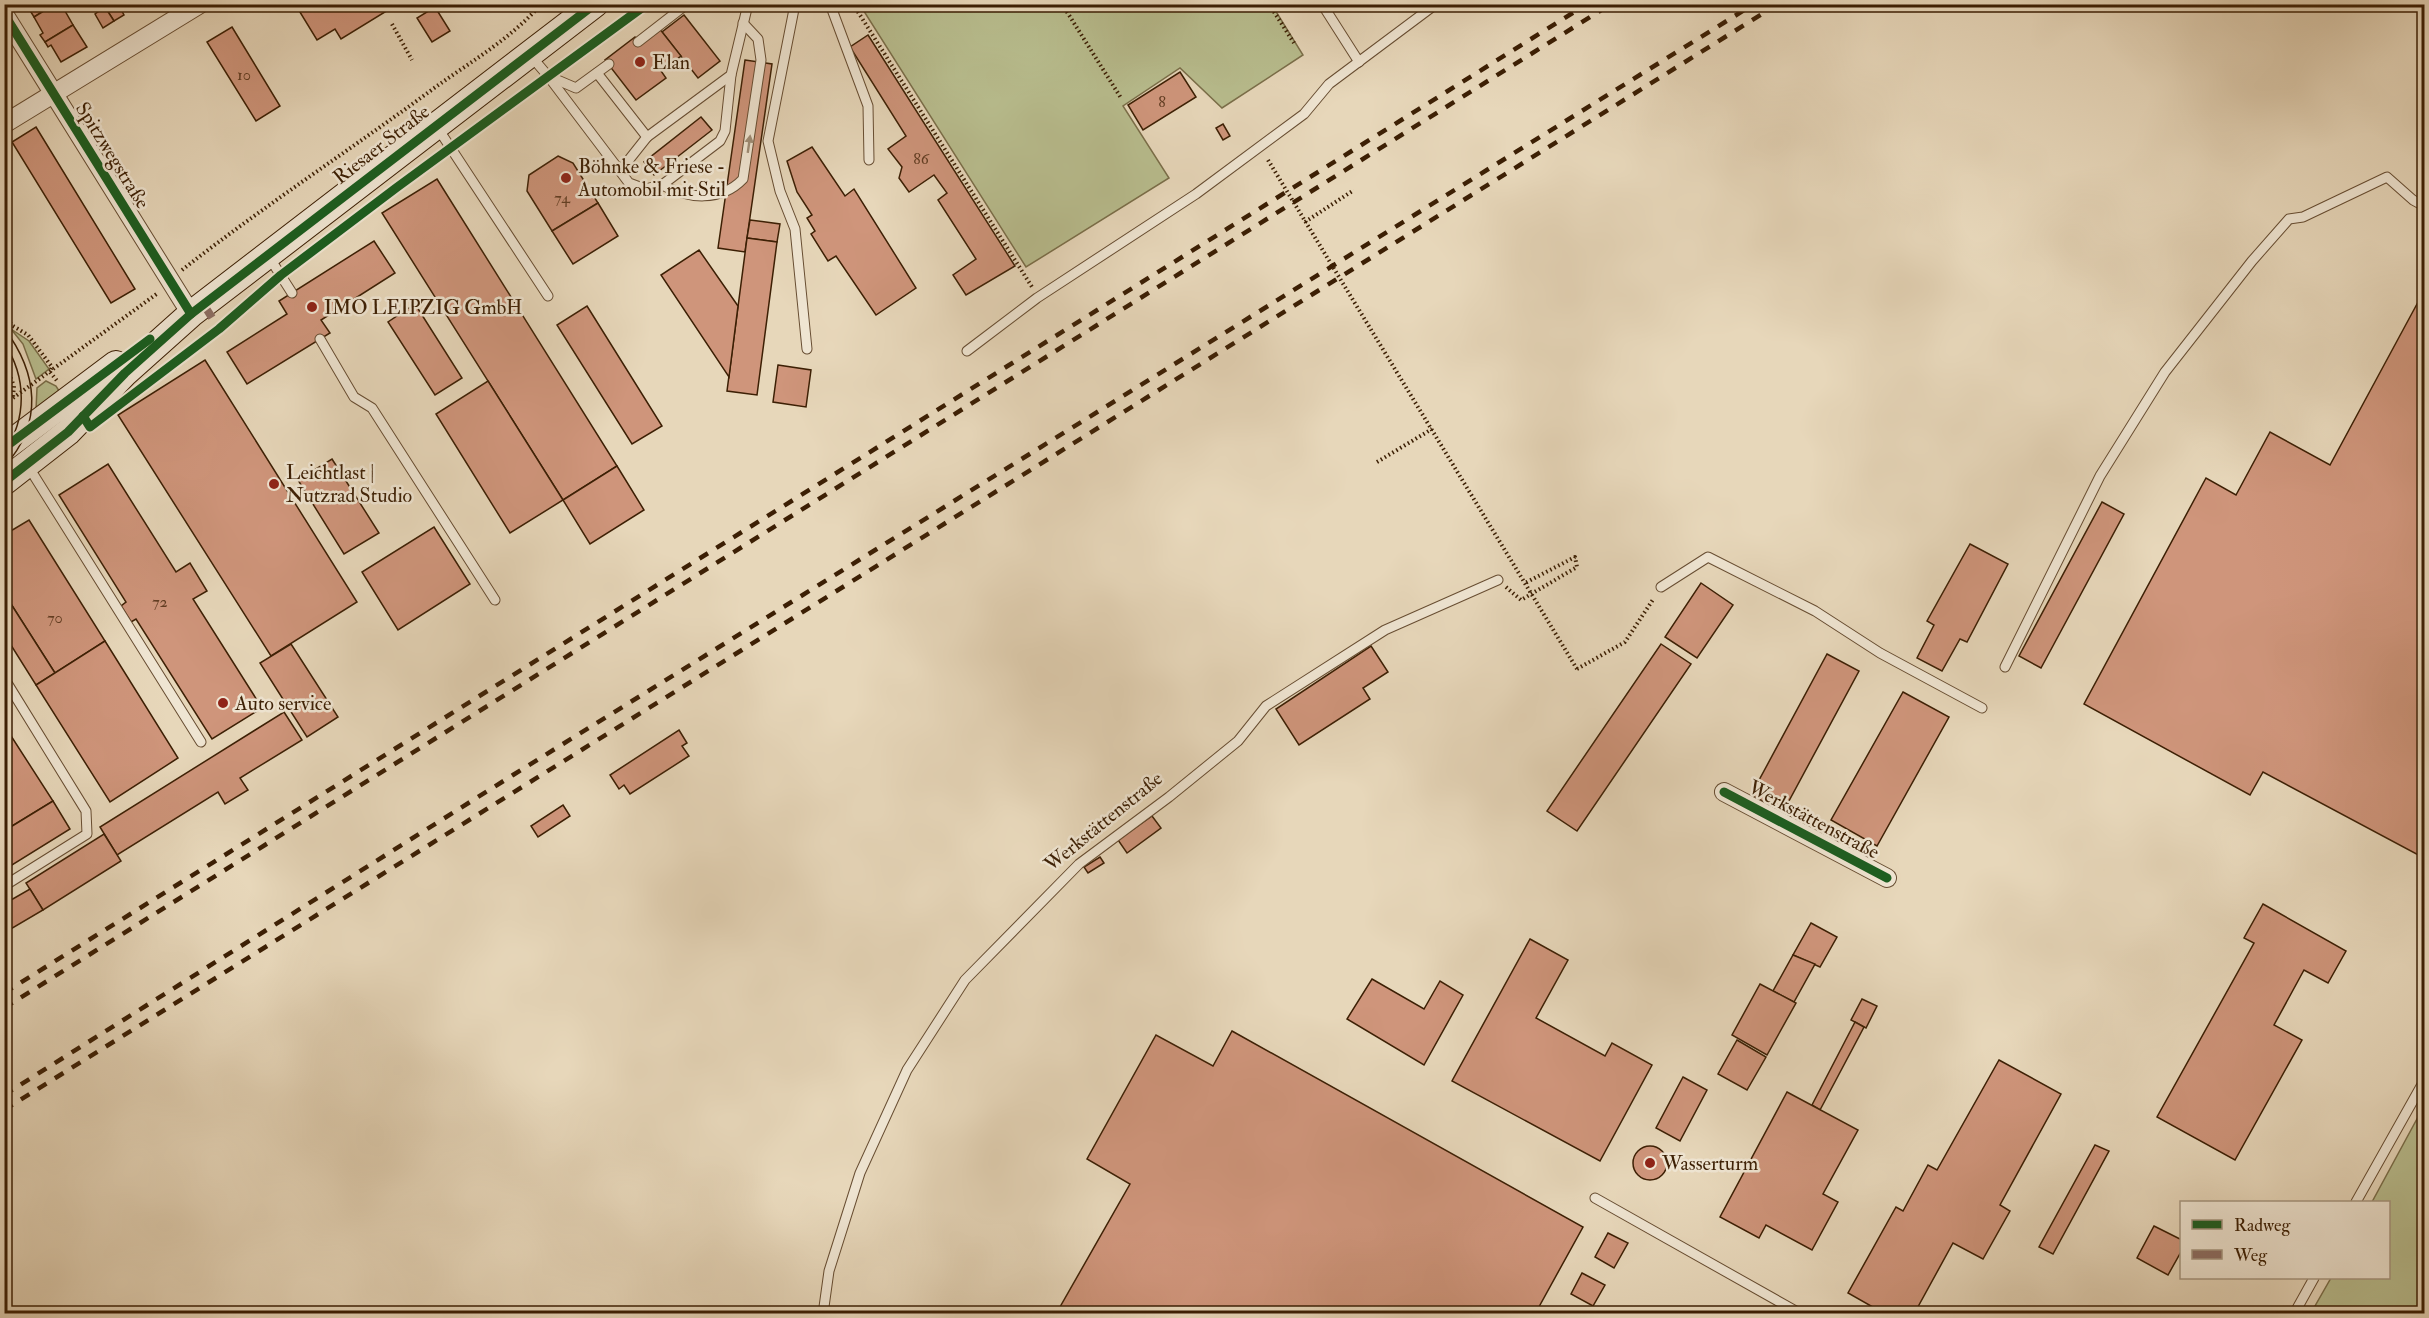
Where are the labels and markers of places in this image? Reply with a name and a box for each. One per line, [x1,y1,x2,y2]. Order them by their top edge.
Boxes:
place label: Elan [652,50,690,75]
marker: Elan [633,55,647,69]
place label: Böhnke & Friese - Automobil mit Stil [577,154,726,202]
marker: Böhnke & Friese - Automobil mit Stil [559,171,573,185]
place label: IMO LEIPZIG GmbH [324,295,522,320]
marker: IMO LEIPZIG GmbH [305,300,319,314]
place label: Leichtlast | Nutzrad Studio [286,460,412,508]
marker: Leichtlast | Nutzrad Studio [267,477,281,491]
place label: Auto service [234,691,331,716]
marker: Auto service [216,696,230,710]
place label: Wasserturm [1661,1151,1759,1176]
marker: Wasserturm [1643,1156,1657,1170]

